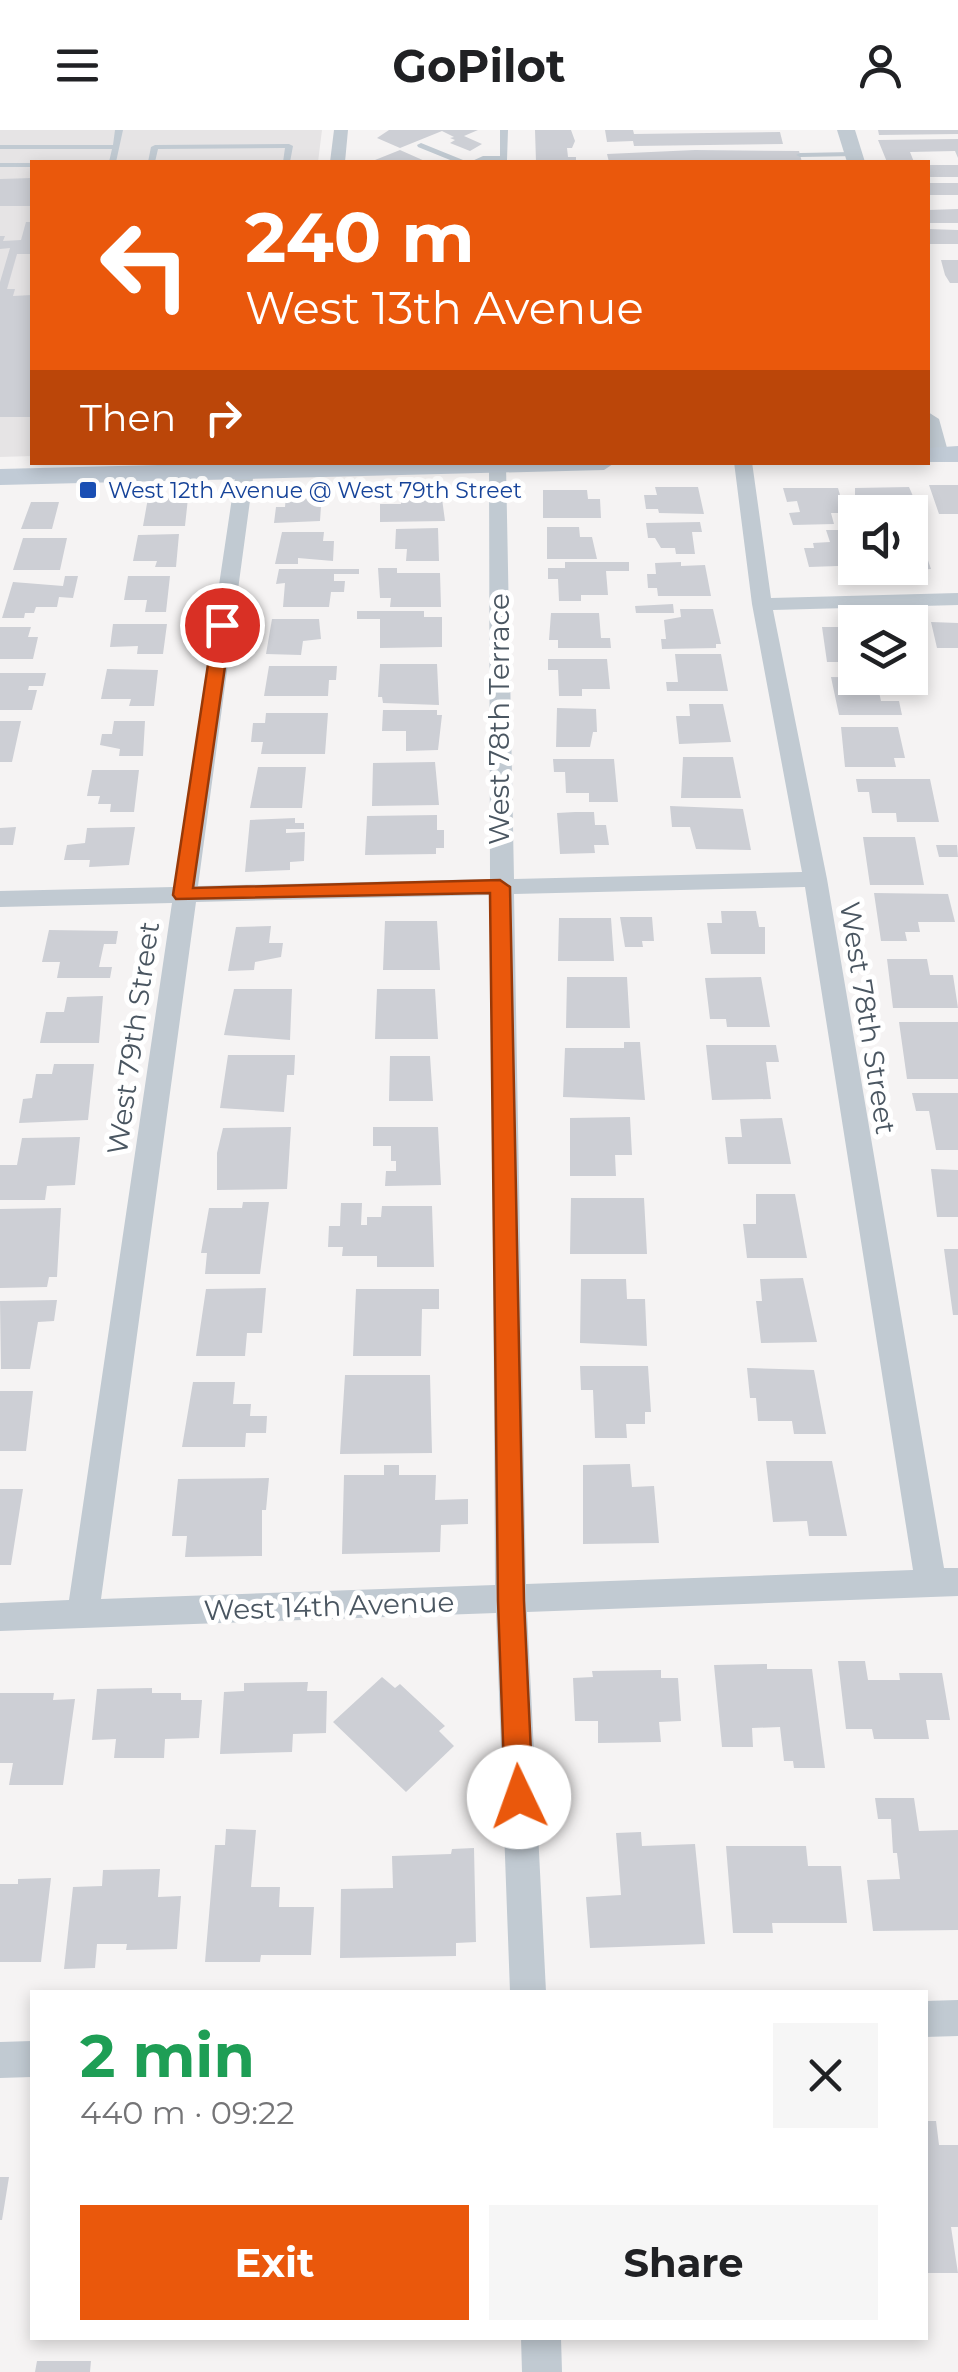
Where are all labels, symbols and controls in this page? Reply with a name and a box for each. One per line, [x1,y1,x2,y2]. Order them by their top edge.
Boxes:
icon: menu [50,38,105,93]
text: GoPilot [392,38,566,93]
icon: person [853,38,908,93]
text: 240 m [245,194,475,280]
icon: left [80,200,210,330]
text: West 13th Avenue [245,280,644,335]
icon: right [196,390,251,445]
text: Then [80,394,176,441]
place label: West 12th Avenue @ West 79th Street [108,477,522,504]
marker: West 12th Avenue @ West 79th Street [77,479,99,501]
map controls [838,495,928,695]
button: sound [838,495,928,585]
pin [180,583,265,668]
street label: West 78th Terrace [482,593,516,845]
icon: arrive [195,598,250,653]
button: layers [838,605,928,695]
street label: West 78th Street [833,899,903,1137]
street label: West 79th Street [100,919,166,1157]
street label: West 14th Avenue [203,1585,455,1627]
position arrow [467,1745,571,1849]
text: 2 min [80,2019,255,2092]
button: close [773,2023,878,2128]
text: 440 m · 09:22 [80,2093,294,2132]
button: Exit [80,2205,469,2320]
button: Share [489,2205,878,2320]

